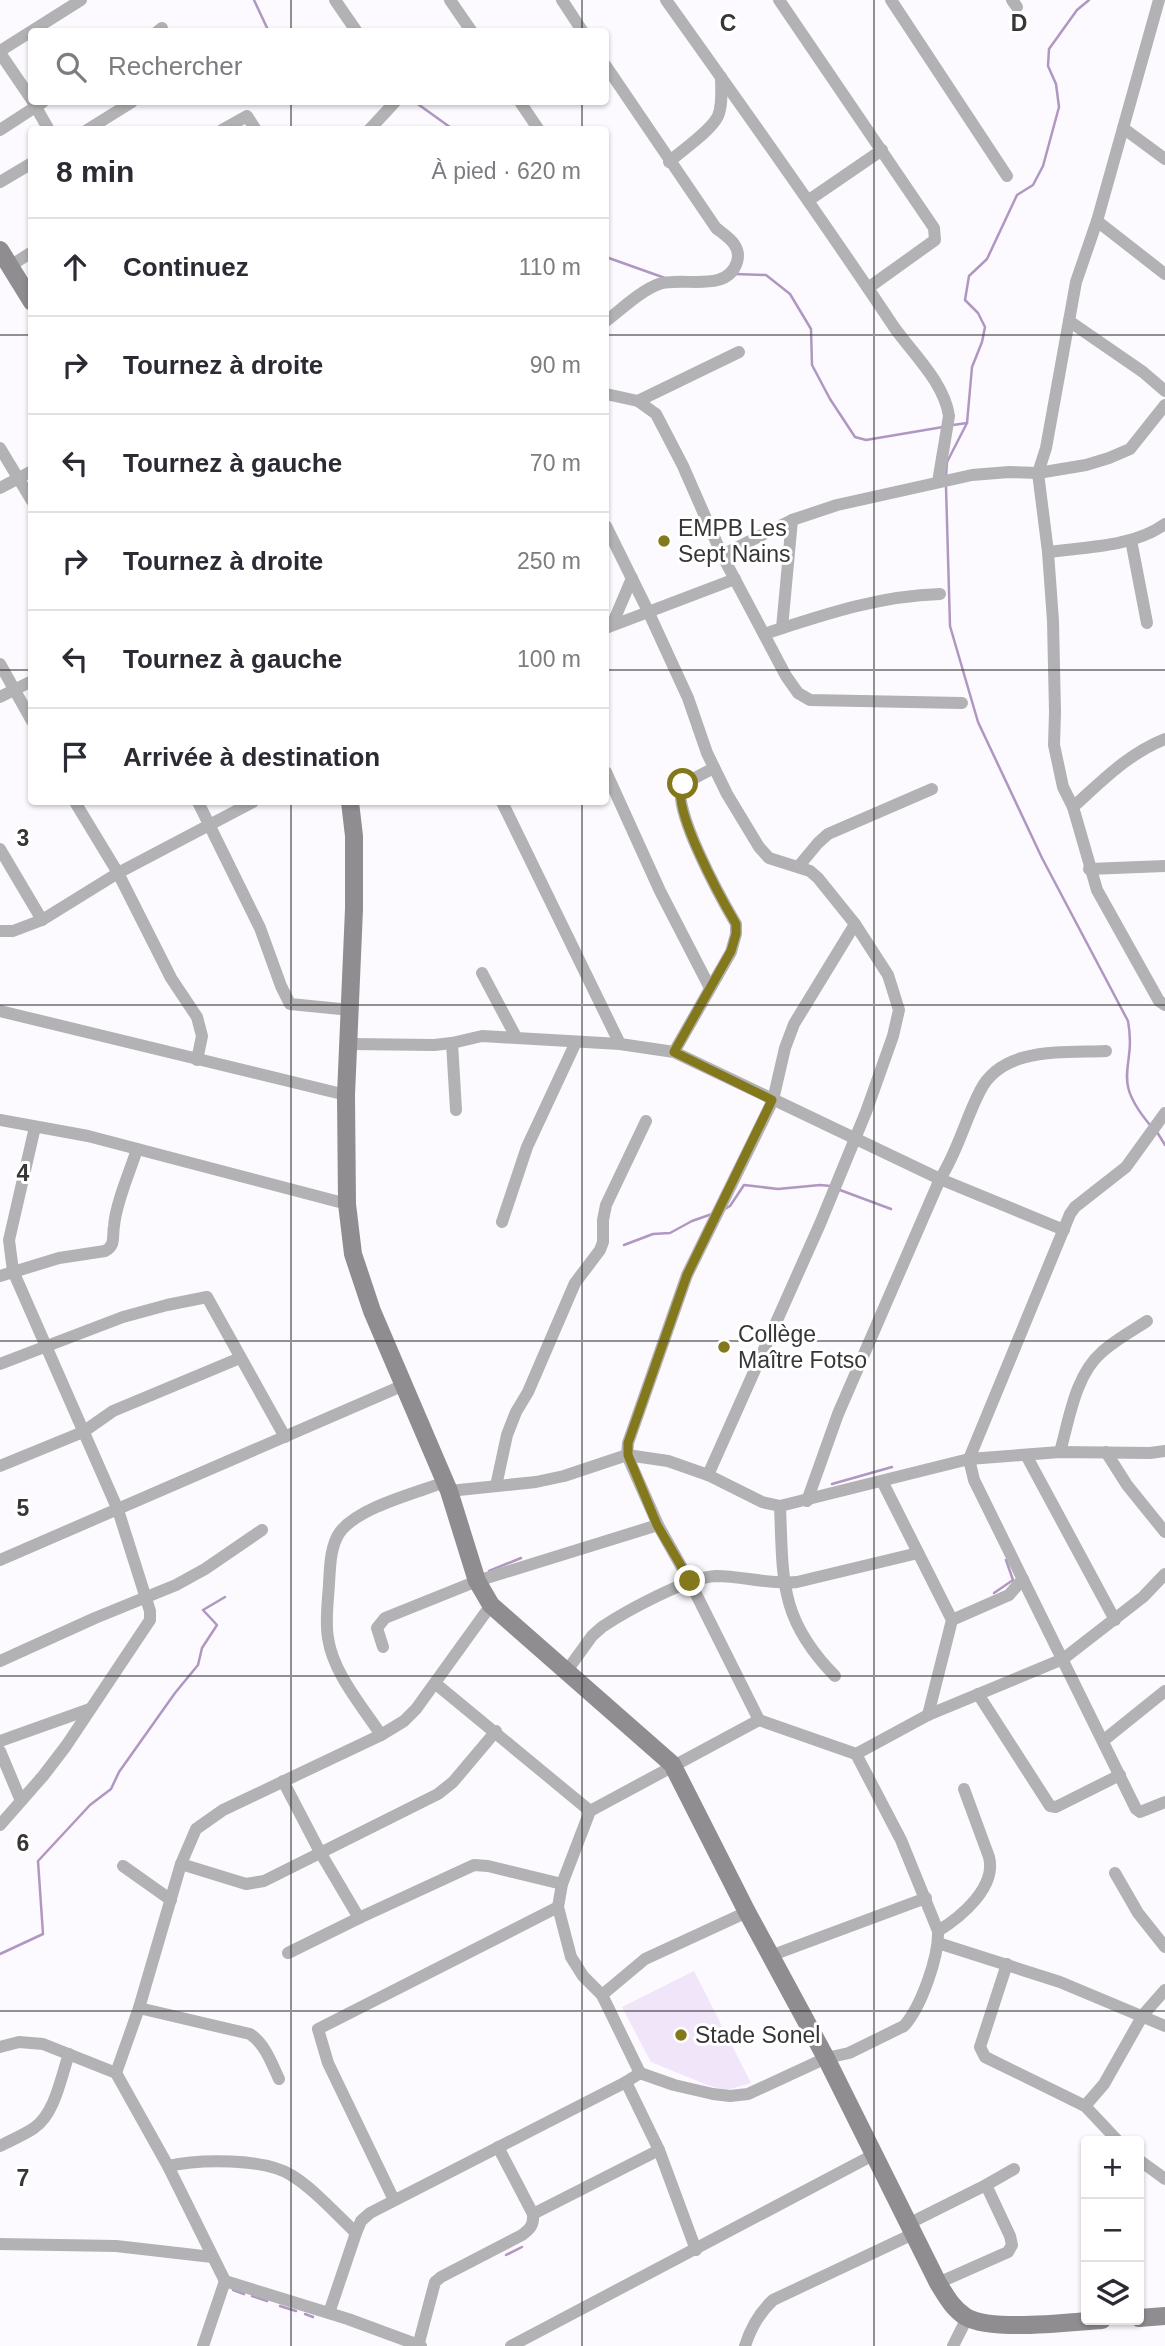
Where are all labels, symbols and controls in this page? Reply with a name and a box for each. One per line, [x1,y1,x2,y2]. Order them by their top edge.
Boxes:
text: C [720,10,736,36]
text: D [1011,10,1027,36]
search box [28,28,609,105]
icon: search [52,48,90,86]
text: Rechercher [108,51,242,81]
text: 8 min [56,155,134,188]
text: À pied · 620 m [431,158,581,184]
icon: ahead [56,248,94,286]
text: Continuez [123,252,249,282]
text: 110 m [519,254,581,280]
icon: right [56,346,94,384]
text: Tournez à droite [123,350,323,380]
text: 90 m [530,352,581,378]
icon: left [56,444,94,482]
text: Tournez à gauche [123,448,342,478]
text: 70 m [530,450,581,476]
place label: EMPB Les Sept Nains [678,515,791,567]
marker: EMPB Les Sept Nains [656,533,672,549]
icon: right [56,542,94,580]
text: Tournez à droite [123,546,323,576]
text: 250 m [517,548,581,574]
icon: left [56,640,94,678]
text: Tournez à gauche [123,644,342,674]
text: 100 m [517,646,581,672]
icon: arrive [56,738,94,776]
text: Arrivée à destination [123,742,380,772]
route start [667,768,698,799]
text: 3 [17,825,29,851]
text: 4 [17,1160,30,1186]
place label: Collège Maître Fotso [738,1321,867,1373]
marker: Collège Maître Fotso [716,1339,732,1355]
text: 5 [17,1495,30,1521]
route end [674,1565,705,1596]
text: 6 [17,1830,29,1856]
place label: Stade Sonel [695,2022,820,2048]
marker: Stade Sonel [673,2027,689,2043]
map controls [1081,2136,1144,2325]
button: + [1081,2136,1144,2199]
text: 7 [17,2165,29,2191]
button: − [1081,2199,1144,2262]
button: layers [1081,2262,1144,2325]

